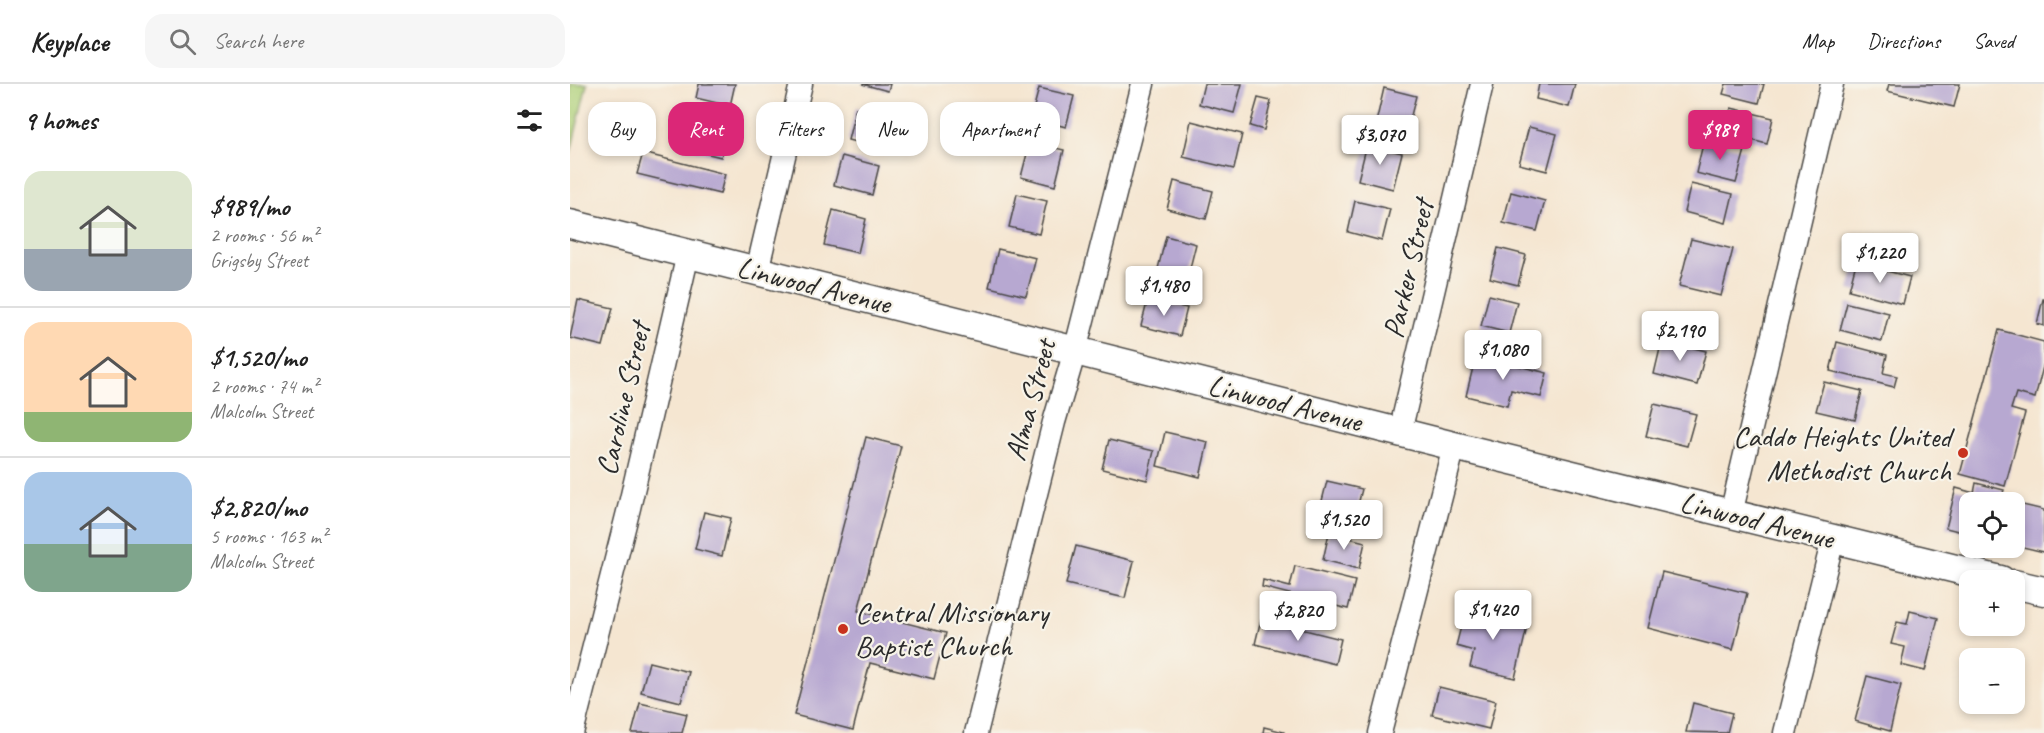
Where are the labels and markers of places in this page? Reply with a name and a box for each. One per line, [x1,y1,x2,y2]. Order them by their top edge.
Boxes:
pin: $989 [1684,110,1756,161]
pin: $3,070 [1331,115,1429,166]
pin: $1,220 [1831,233,1929,284]
pin: $1,480 [1115,266,1213,317]
pin: $2,190 [1631,311,1729,362]
pin: $1,080 [1454,330,1552,381]
place label: Caddo Heights United Methodist Church [1733,417,1955,489]
marker: Caddo Heights United Methodist Church [1956,446,1970,460]
pin: $1,520 [1295,500,1393,551]
pin: $1,420 [1444,590,1542,641]
pin: $2,820 [1249,591,1347,642]
place label: Central Missionary Baptist Church [855,593,1051,665]
marker: Central Missionary Baptist Church [836,622,850,636]

